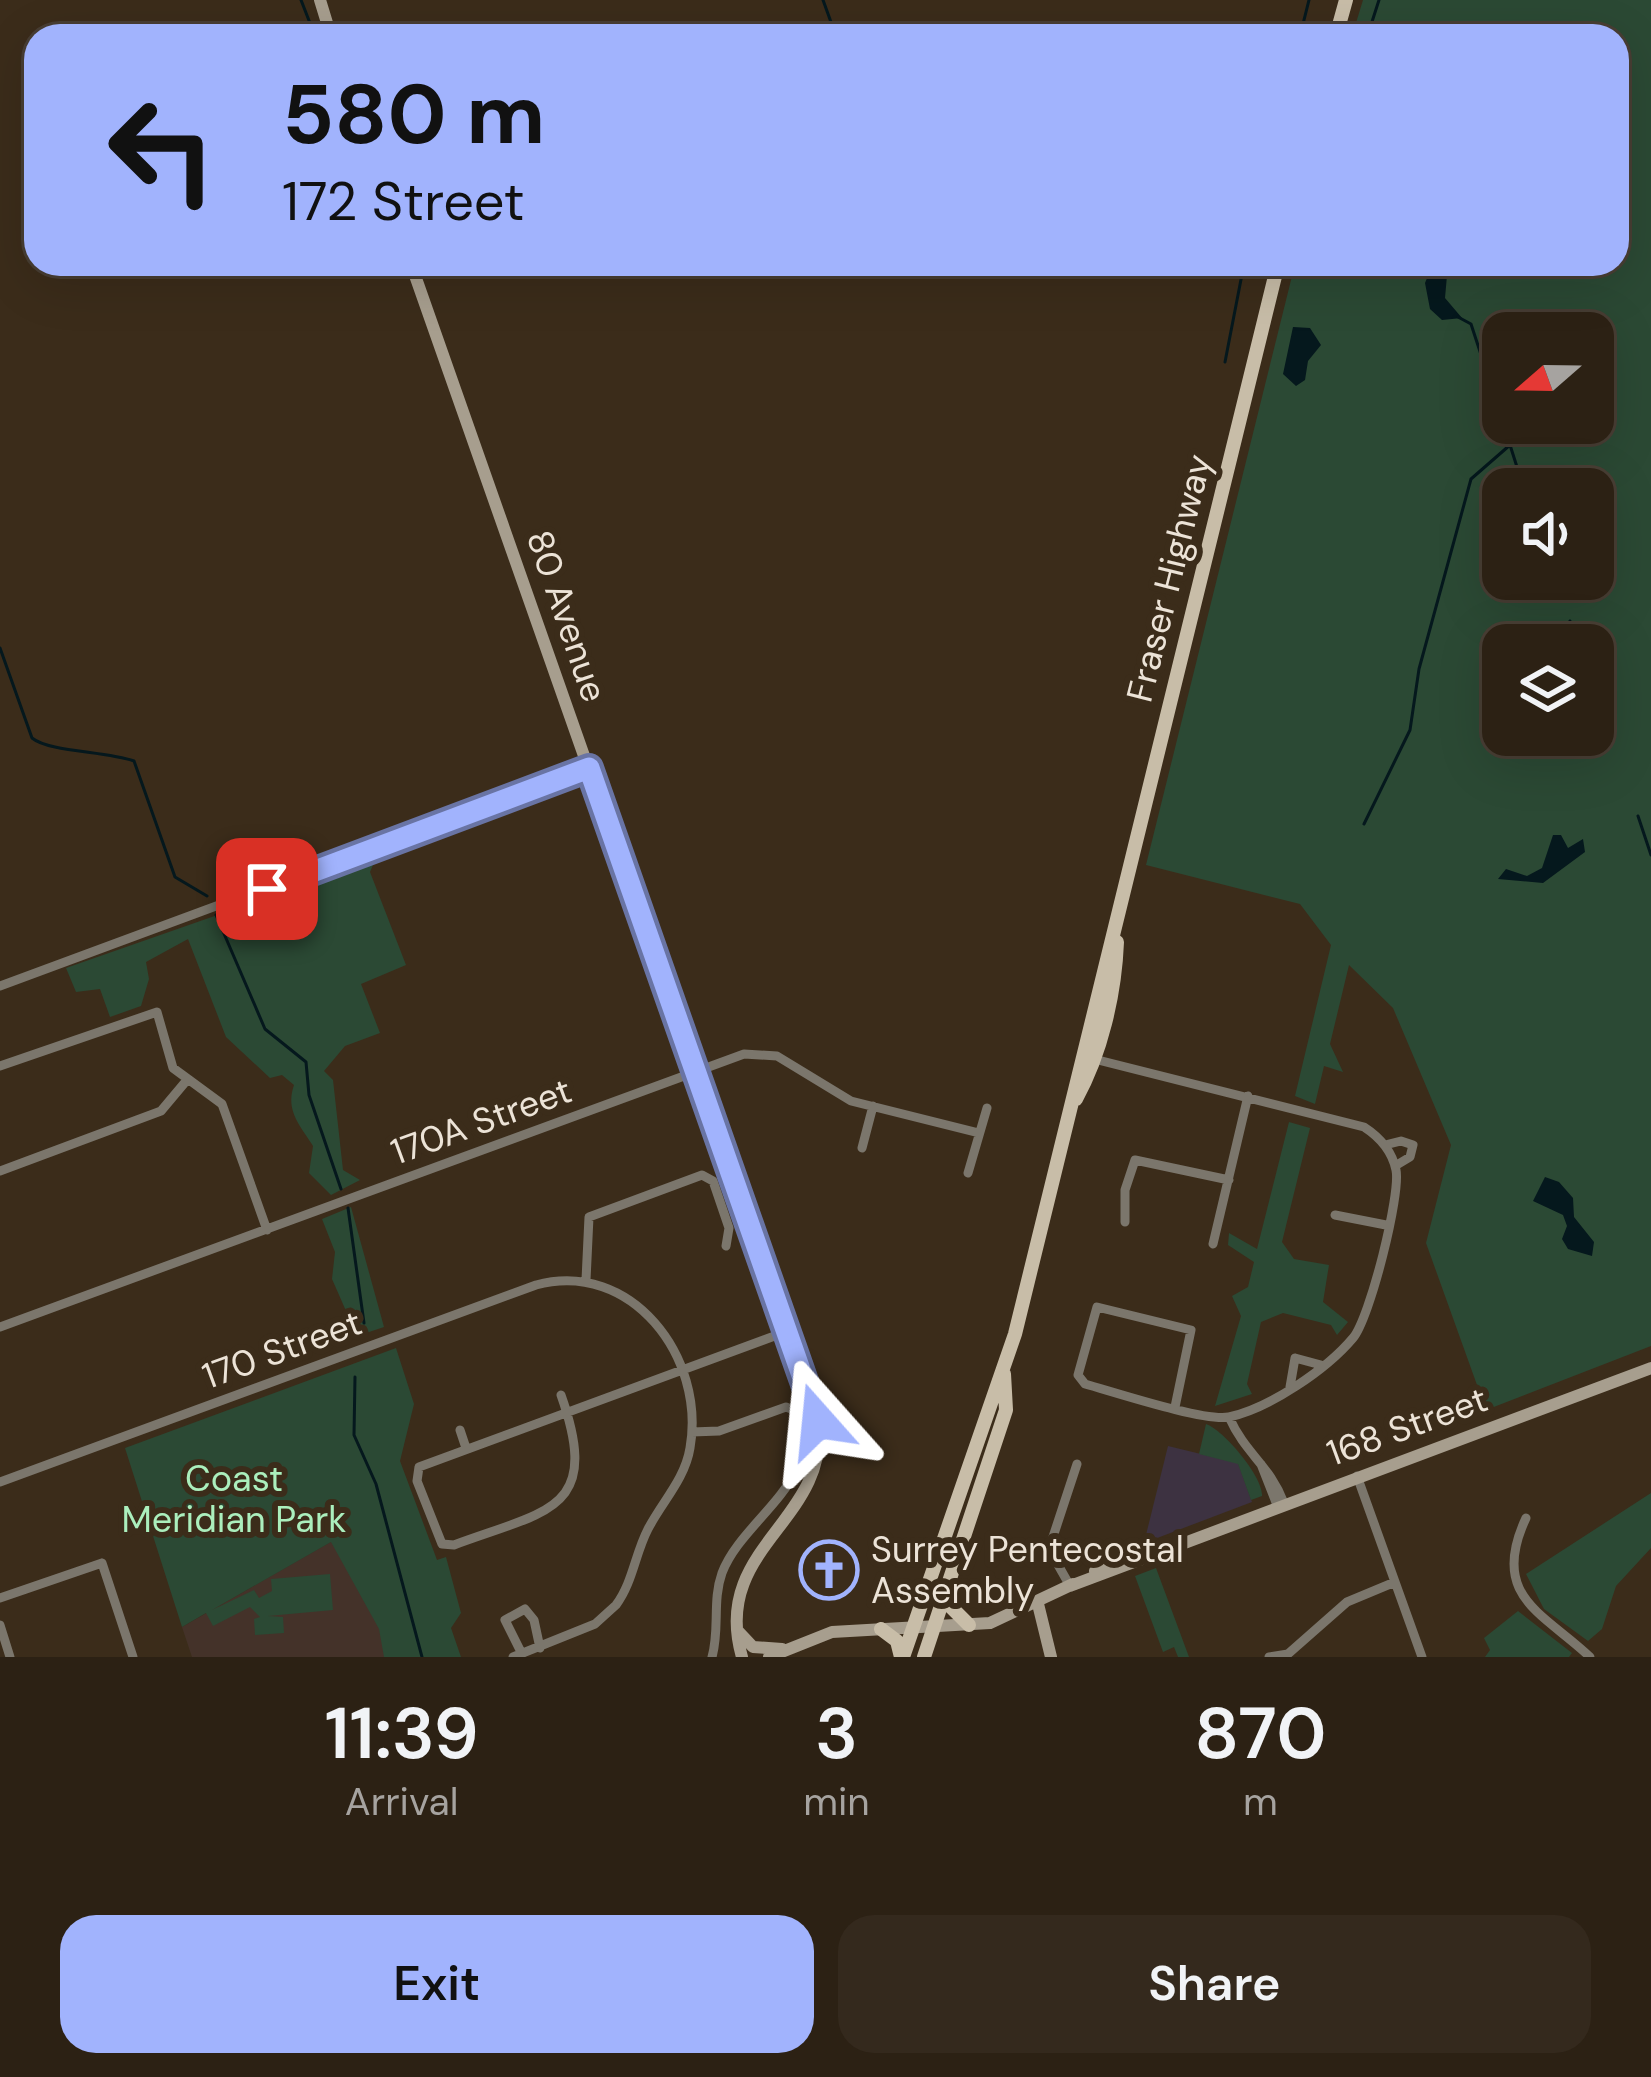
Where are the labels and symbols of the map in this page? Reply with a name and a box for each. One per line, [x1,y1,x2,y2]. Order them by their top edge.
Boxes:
north arrow [1482,312,1614,444]
street label: Fraser Highway [1116,449,1222,707]
street label: 80 Avenue [516,524,618,708]
pin [216,838,318,940]
street label: 170A Street [384,1067,578,1175]
street label: 170 Street [196,1298,368,1400]
position arrow [755,1358,881,1484]
street label: 168 Street [1320,1375,1494,1477]
park label: Coast Meridian Park [122,1455,346,1543]
place label: Surrey Pentecostal Assembly [871,1526,1184,1614]
church icon: Surrey Pentecostal Assembly [798,1539,860,1601]

